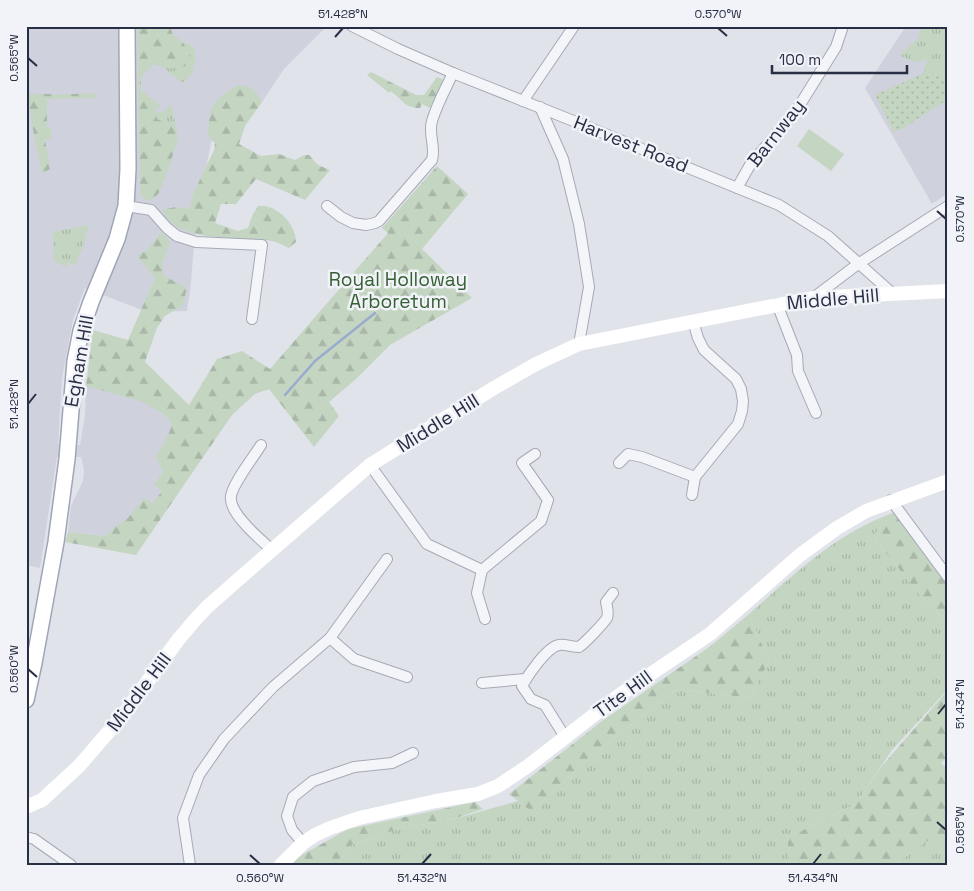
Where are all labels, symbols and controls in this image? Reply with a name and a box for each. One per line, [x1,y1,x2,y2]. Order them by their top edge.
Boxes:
text: 51.428°N [318,6,368,22]
text: 0.570°W [694,6,742,22]
text: 0.565°W [6,34,22,82]
scale bar [772,42,906,74]
text: 100 m [779,50,821,69]
street label: Barnway [742,94,810,172]
street label: Harvest Road [570,110,692,178]
text: 0.570°W [952,195,968,243]
park label: Royal Holloway Arboretum [329,267,467,314]
street label: Middle Hill [786,283,880,315]
street label: Egham Hill [59,313,99,409]
text: 51.428°N [6,379,22,429]
street label: Middle Hill [392,388,484,458]
text: 0.560°W [6,645,22,693]
street label: Middle Hill [101,647,177,737]
street label: Tite Hill [589,664,657,724]
text: 51.434°N [952,679,968,729]
text: 0.565°W [952,806,968,854]
text: 0.560°W [236,870,284,886]
text: 51.432°N [397,870,447,886]
text: 51.434°N [788,870,838,886]

